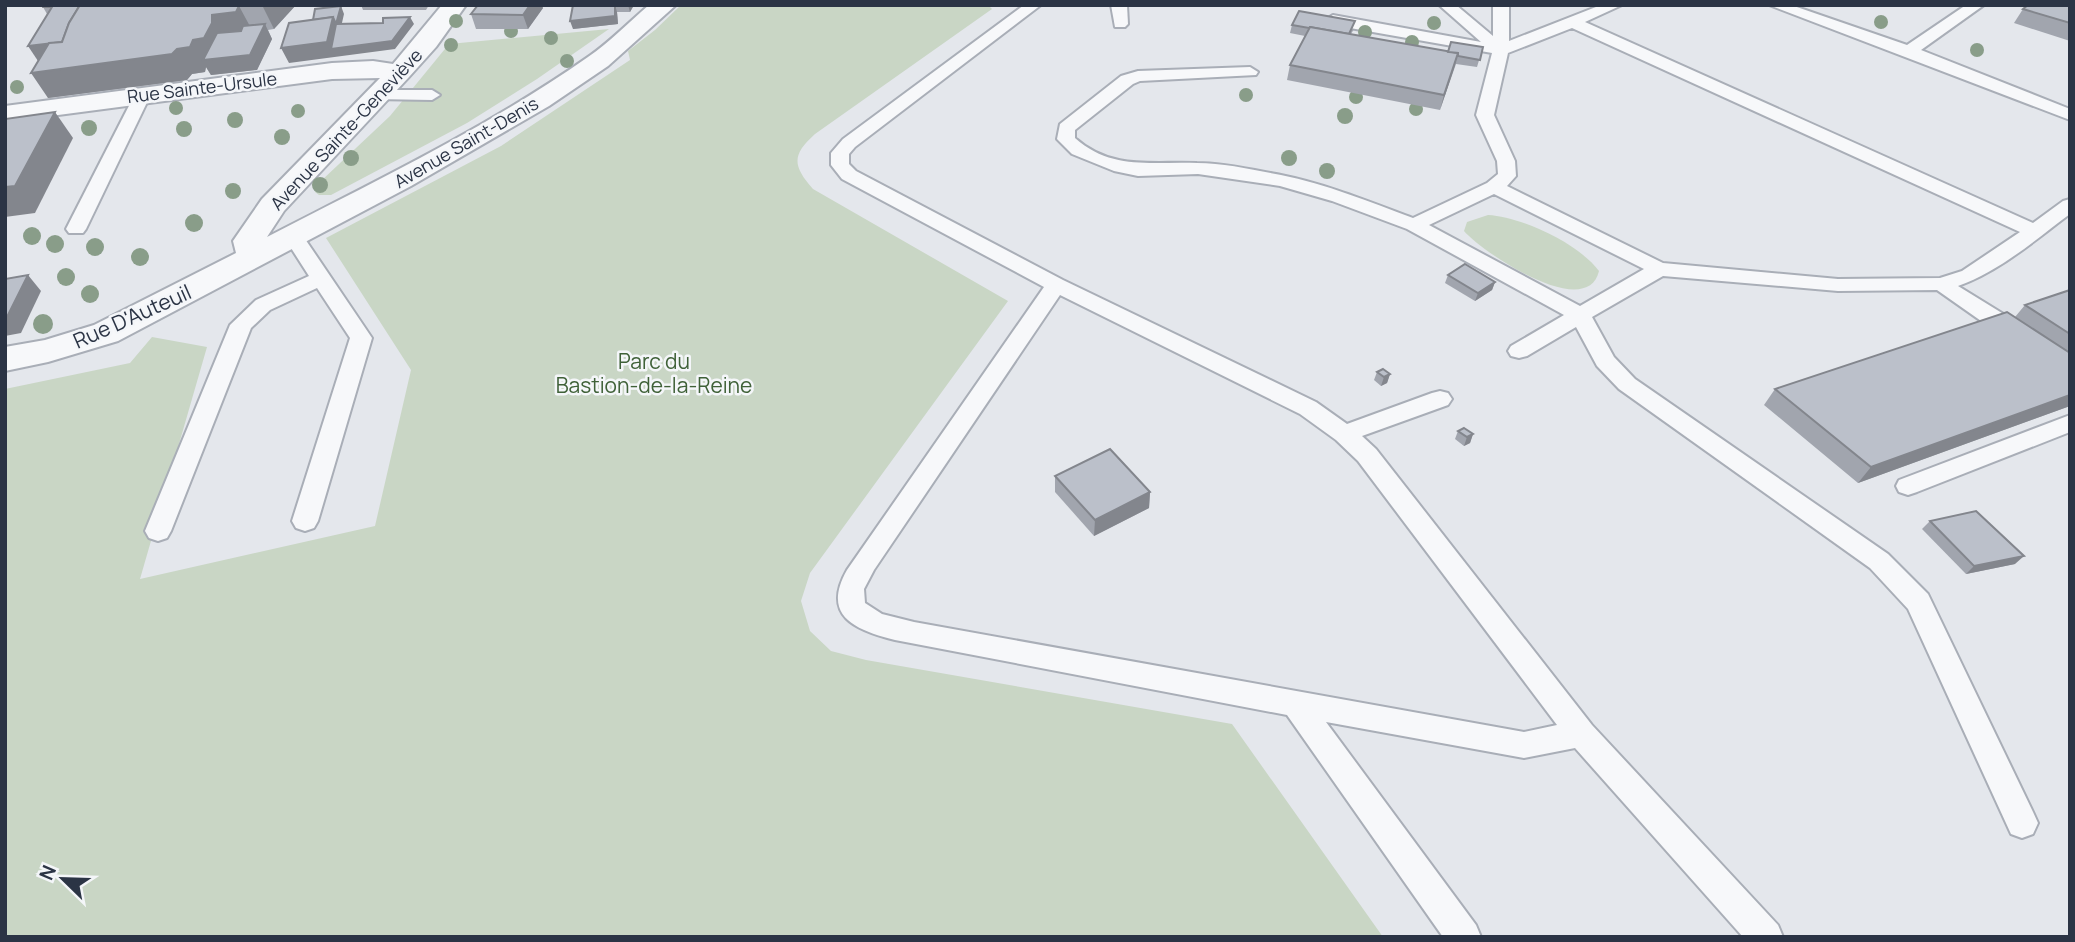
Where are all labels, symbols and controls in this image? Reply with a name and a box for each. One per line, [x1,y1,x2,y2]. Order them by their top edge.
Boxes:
street label: Avenue Sainte-Geneviève [265,43,427,215]
street label: Rue Sainte-Ursule [126,66,278,108]
street label: Avenue Saint-Denis [390,91,542,193]
street label: Rue D'Auteuil [68,277,196,355]
park label: Parc du Bastion-de-la-Reine [556,347,752,399]
north arrow [28,844,98,914]
text: N [33,861,62,884]

